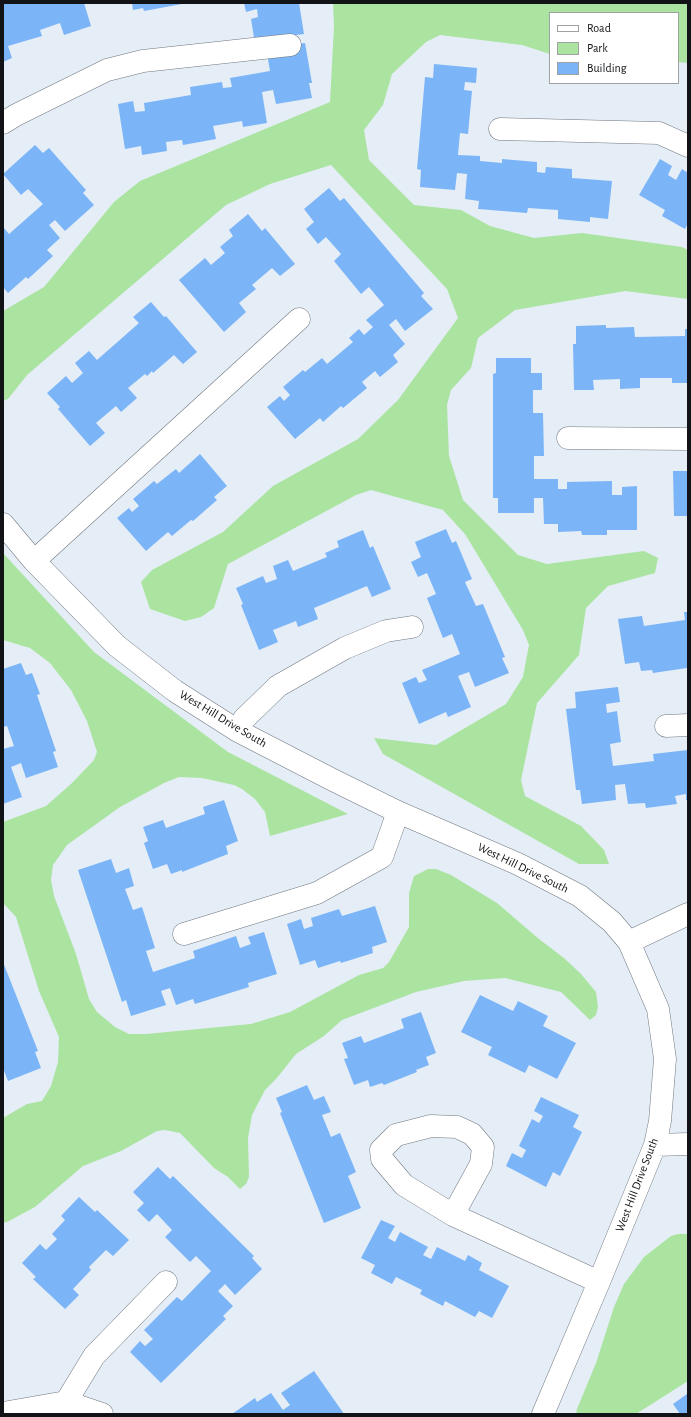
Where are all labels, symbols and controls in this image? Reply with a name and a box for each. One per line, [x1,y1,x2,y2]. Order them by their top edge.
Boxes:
legend [549,12,679,84]
text: Road [587,22,611,34]
text: Park [587,42,608,54]
text: Building [587,62,627,74]
street label: West Hill Drive South [177,687,269,751]
street label: West Hill Drive South [475,840,571,896]
street label: West Hill Drive South [612,1136,662,1234]

